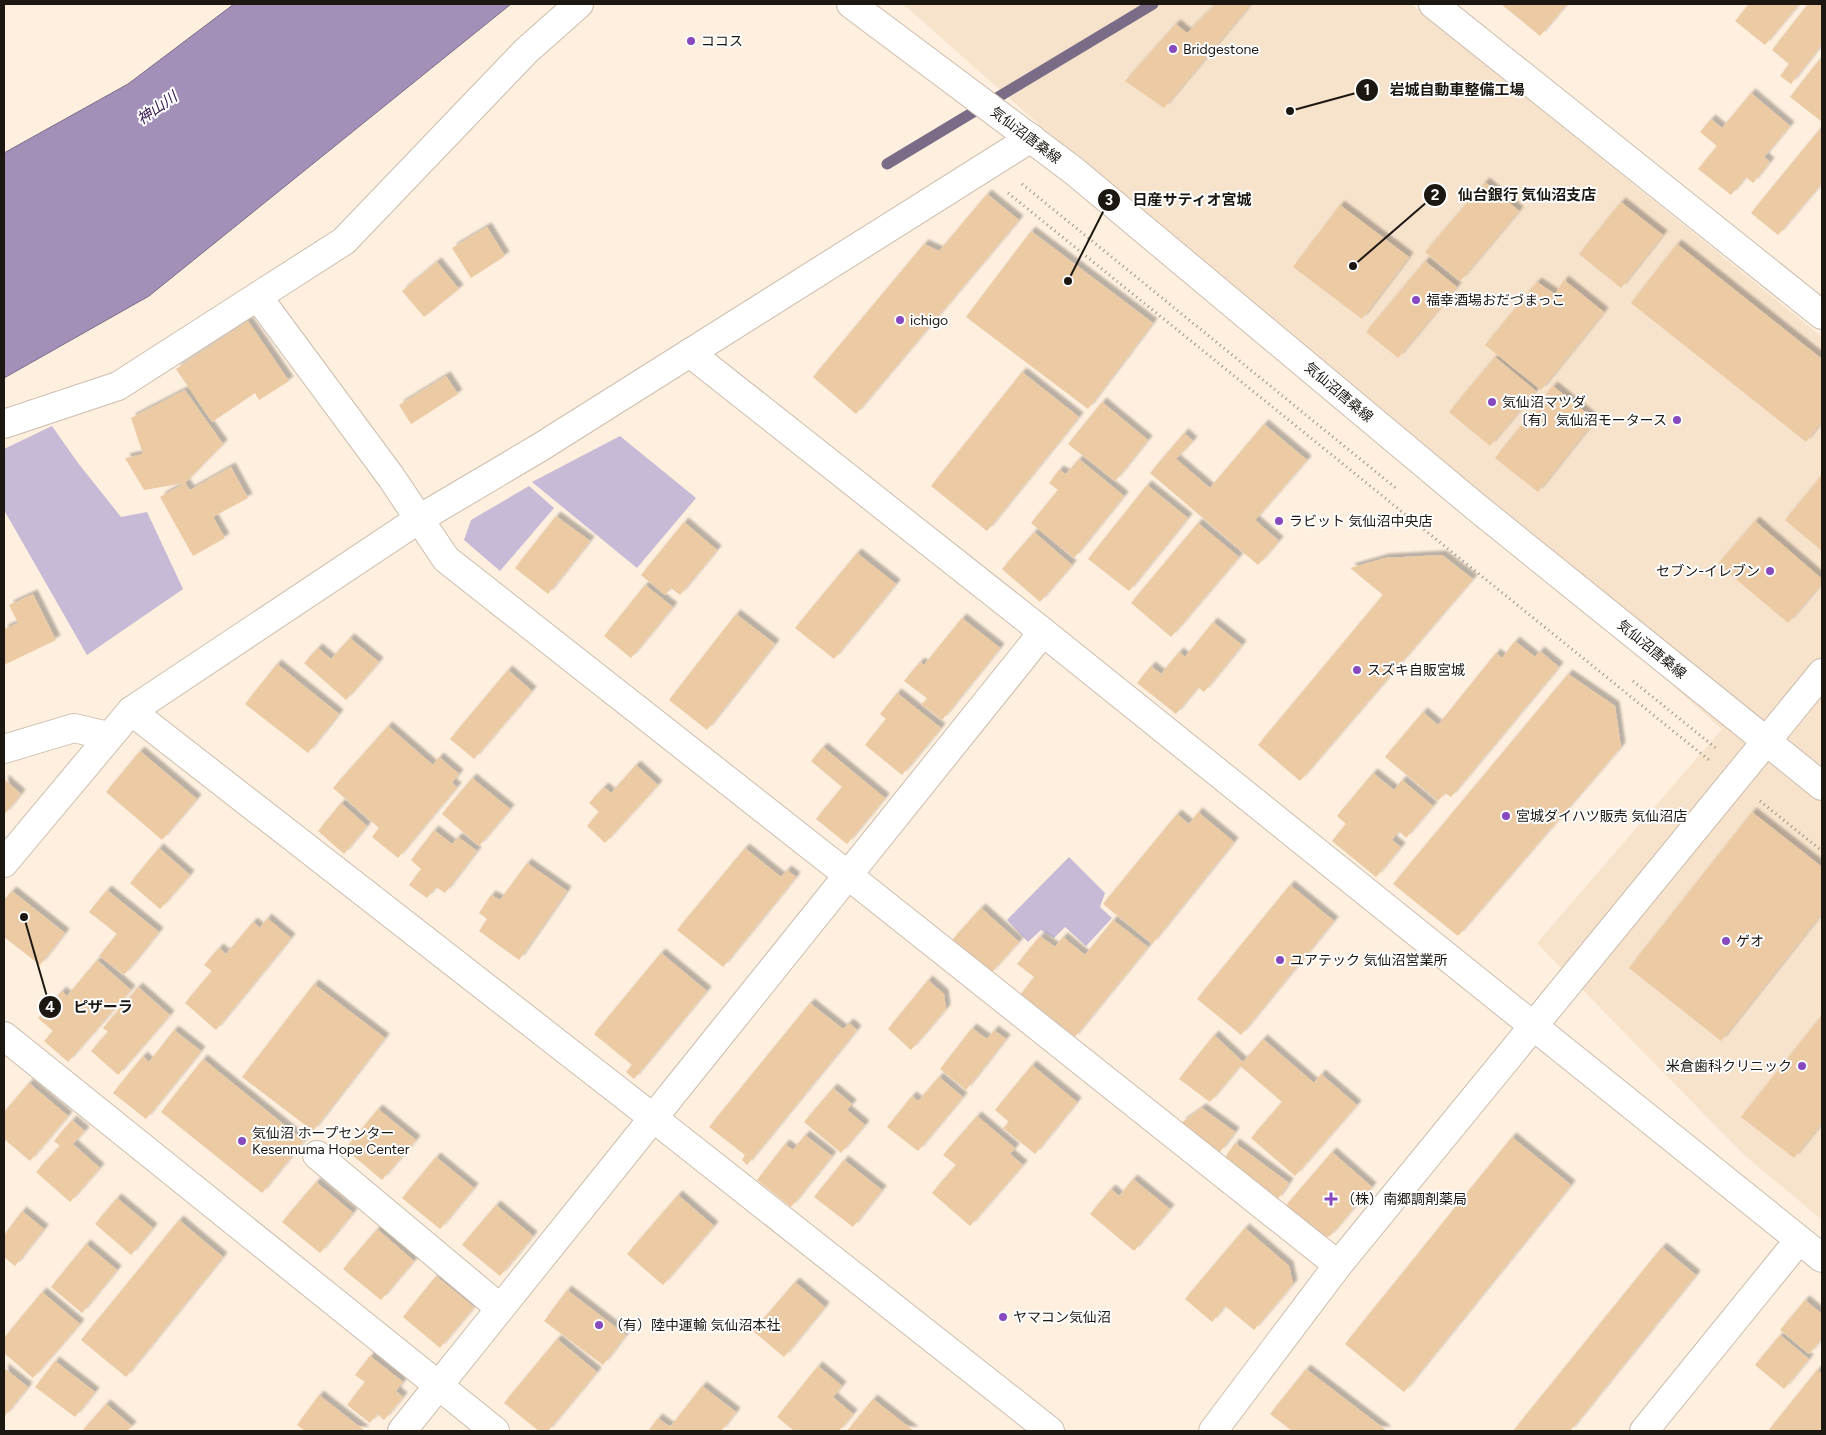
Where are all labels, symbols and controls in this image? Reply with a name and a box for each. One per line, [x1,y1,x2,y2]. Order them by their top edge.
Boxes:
place label: ココス [701,33,743,50]
marker: ココス [685,35,697,47]
place label: Bridgestone [1183,41,1259,58]
marker: Bridgestone [1167,43,1179,55]
callout: 岩城自動車整備工場 [1354,75,1534,105]
text: 1 [1364,81,1370,99]
text: 岩城自動車整備工場 [1389,81,1525,99]
water label: 神山川 [133,87,182,128]
street label: 気仙沼唐桑線 [987,103,1064,167]
callout: 仙台銀行 気仙沼支店 [1422,180,1606,210]
callout: 日産サティオ宮城 [1097,185,1262,215]
text: 2 [1431,186,1440,204]
text: 仙台銀行 気仙沼支店 [1458,186,1596,204]
text: 3 [1105,191,1113,209]
text: 日産サティオ宮城 [1132,191,1252,209]
place label: 福幸酒場おだづまっこ [1426,292,1565,309]
marker: 福幸酒場おだづまっこ [1410,294,1422,306]
place label: ichigo [910,312,948,329]
marker: ichigo [894,314,906,326]
street label: 気仙沼唐桑線 [1301,359,1376,426]
place label: 気仙沼マツダ [1502,394,1586,411]
marker: 気仙沼マツダ [1486,396,1498,408]
place label: 〔有〕気仙沼モータース [1514,412,1667,429]
marker: 〔有〕気仙沼モータース [1671,414,1683,426]
place label: ラビット 気仙沼中央店 [1289,513,1432,530]
marker: ラビット 気仙沼中央店 [1273,515,1285,527]
place label: セブン-イレブン [1656,563,1760,580]
marker: セブン-イレブン [1764,565,1776,577]
street label: 気仙沼唐桑線 [1614,616,1690,682]
place label: スズキ自販宮城 [1367,662,1465,679]
marker: スズキ自販宮城 [1351,664,1363,676]
place label: 宮城ダイハツ販売 気仙沼店 [1516,808,1687,825]
marker: 宮城ダイハツ販売 気仙沼店 [1500,810,1512,822]
place label: ゲオ [1736,933,1764,950]
marker: ゲオ [1720,935,1732,947]
place label: ユアテック 気仙沼営業所 [1290,952,1447,969]
marker: ユアテック 気仙沼営業所 [1274,954,1286,966]
callout: ピザーラ [38,992,143,1022]
text: 4 [45,998,55,1016]
text: ピザーラ [73,998,133,1016]
place label: 米倉歯科クリニック [1666,1058,1792,1075]
marker: 米倉歯科クリニック [1796,1060,1808,1072]
place label: 気仙沼 ホープセンター Kesennuma Hope Center [252,1125,410,1158]
marker: 気仙沼 ホープセンター Kesennuma Hope Center [236,1135,248,1147]
place label: （株）南郷調剤薬局 [1341,1191,1467,1208]
marker: （株）南郷調剤薬局 [1325,1193,1337,1205]
place label: ヤマコン気仙沼 [1013,1309,1111,1326]
marker: ヤマコン気仙沼 [997,1311,1009,1323]
place label: （有）陸中運輸 気仙沼本社 [609,1317,780,1334]
marker: （有）陸中運輸 気仙沼本社 [593,1319,605,1331]

